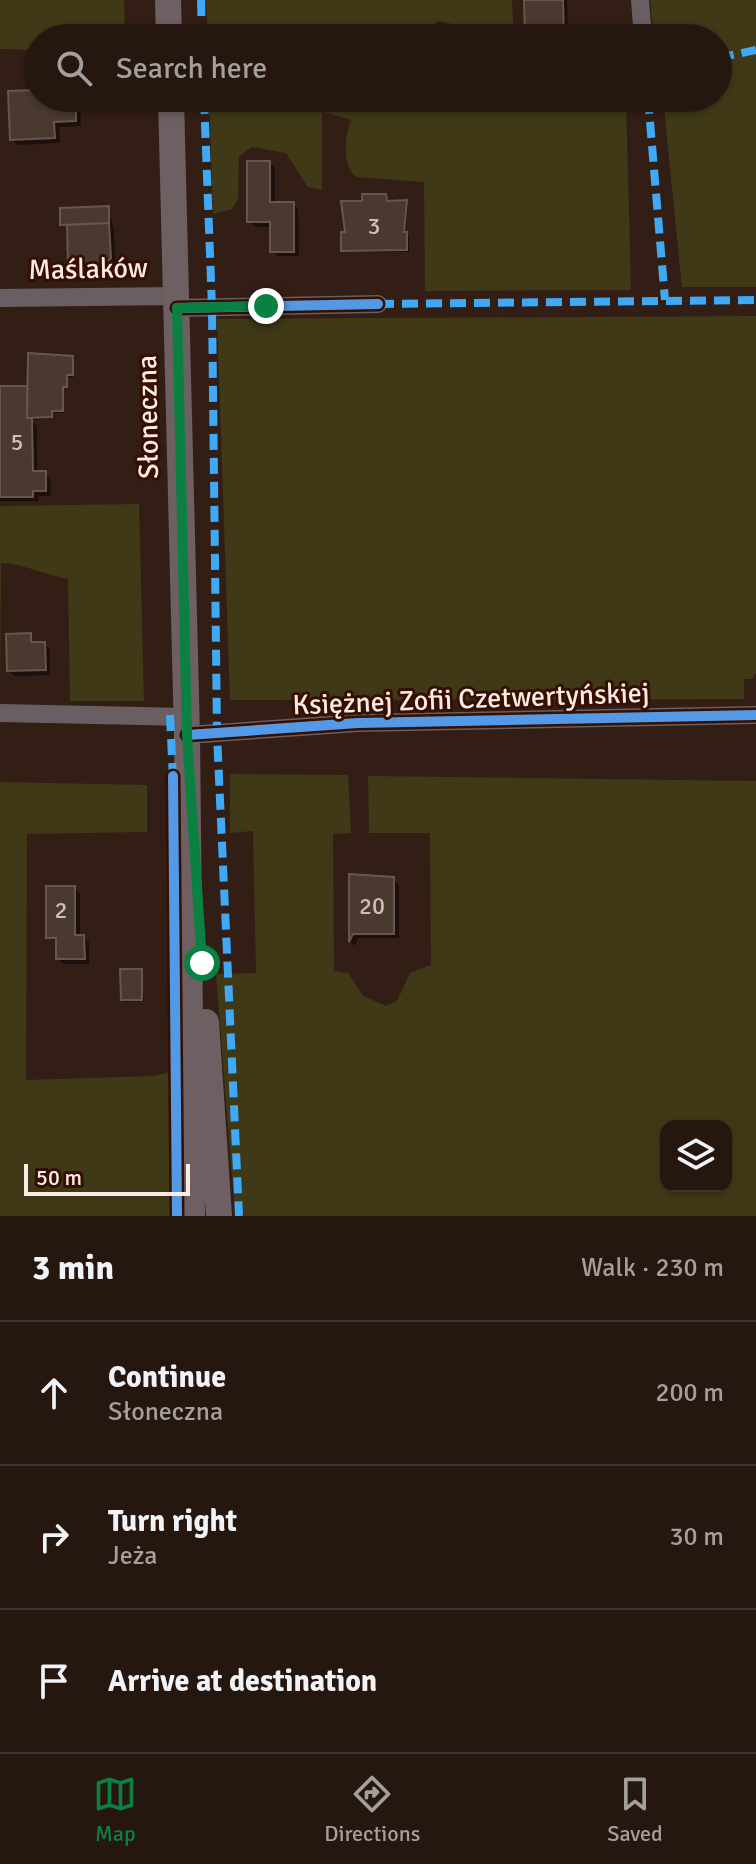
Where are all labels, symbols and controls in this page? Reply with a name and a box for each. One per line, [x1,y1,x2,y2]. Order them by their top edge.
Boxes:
search box [24,24,732,112]
icon: search [52,46,96,90]
text: Search here [116,50,267,87]
house number: 3 [368,211,380,241]
street label: Maślaków [28,251,148,287]
route end [248,288,284,324]
street label: Słoneczna [130,355,166,479]
house number: 5 [11,427,23,457]
street label: Księżnej Zofii Czetwertyńskiej [292,676,650,722]
house number: 20 [359,891,385,921]
house number: 2 [55,895,67,925]
route start [184,945,220,981]
map controls [660,1120,732,1192]
button: layers [660,1120,732,1192]
scale bar [24,1160,190,1196]
text: 50 m [36,1164,82,1191]
text: 3 min [32,1247,114,1289]
text: Walk · 230 m [581,1252,724,1284]
text: Continue [108,1359,226,1396]
icon: ahead [32,1371,76,1415]
text: 200 m [655,1377,724,1409]
text: Słoneczna [108,1396,223,1428]
text: Turn right [108,1503,237,1540]
icon: right [32,1515,76,1559]
text: 30 m [669,1521,724,1553]
text: Jeża [108,1540,157,1572]
icon: arrive [32,1659,76,1703]
text: Arrive at destination [108,1663,377,1700]
tab: Map [93,1772,137,1847]
tab: Directions [324,1772,420,1847]
tab: Saved [607,1772,663,1847]

